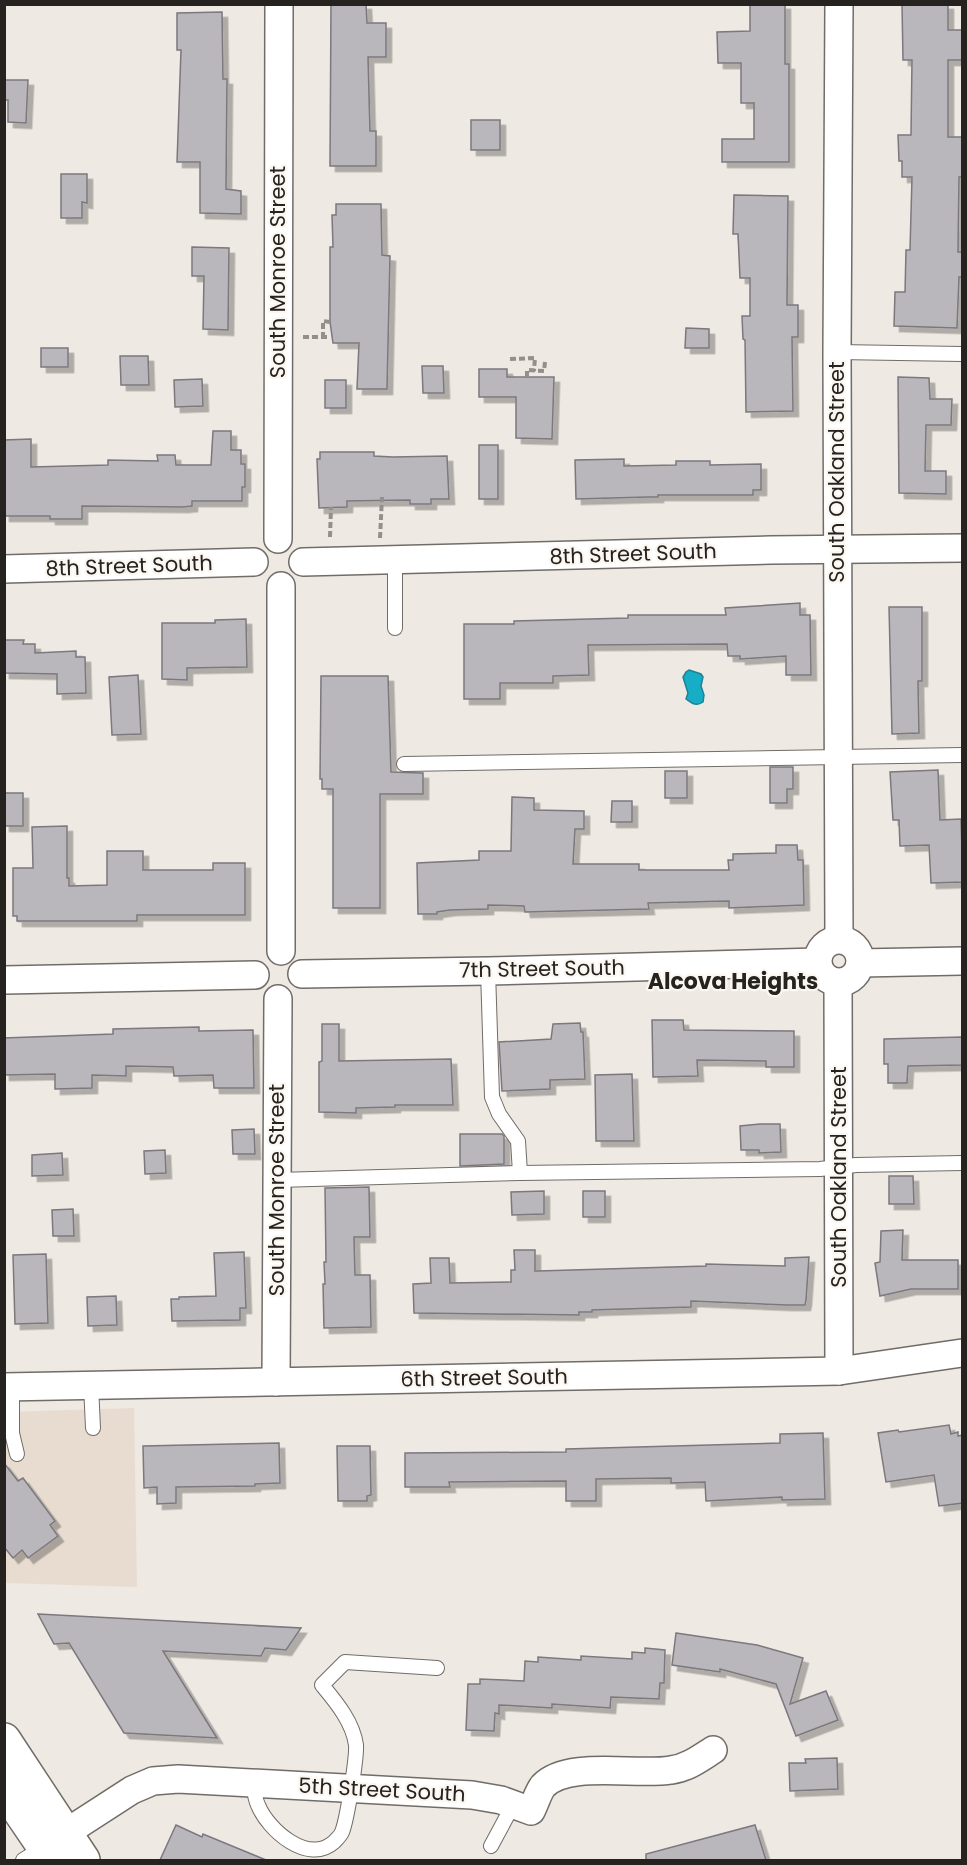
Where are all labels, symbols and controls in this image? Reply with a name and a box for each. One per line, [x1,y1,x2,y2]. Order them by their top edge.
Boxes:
street label: South Monroe Street [263,166,292,378]
street label: South Oakland Street [822,361,851,583]
street label: 8th Street South [549,536,717,571]
street label: 8th Street South [45,548,213,583]
street label: 7th Street South [459,953,625,984]
district label: Alcova Heights [648,966,818,997]
street label: South Oakland Street [824,1066,853,1288]
street label: South Monroe Street [262,1084,291,1296]
street label: 6th Street South [400,1362,568,1393]
street label: 5th Street South [298,1771,466,1808]

